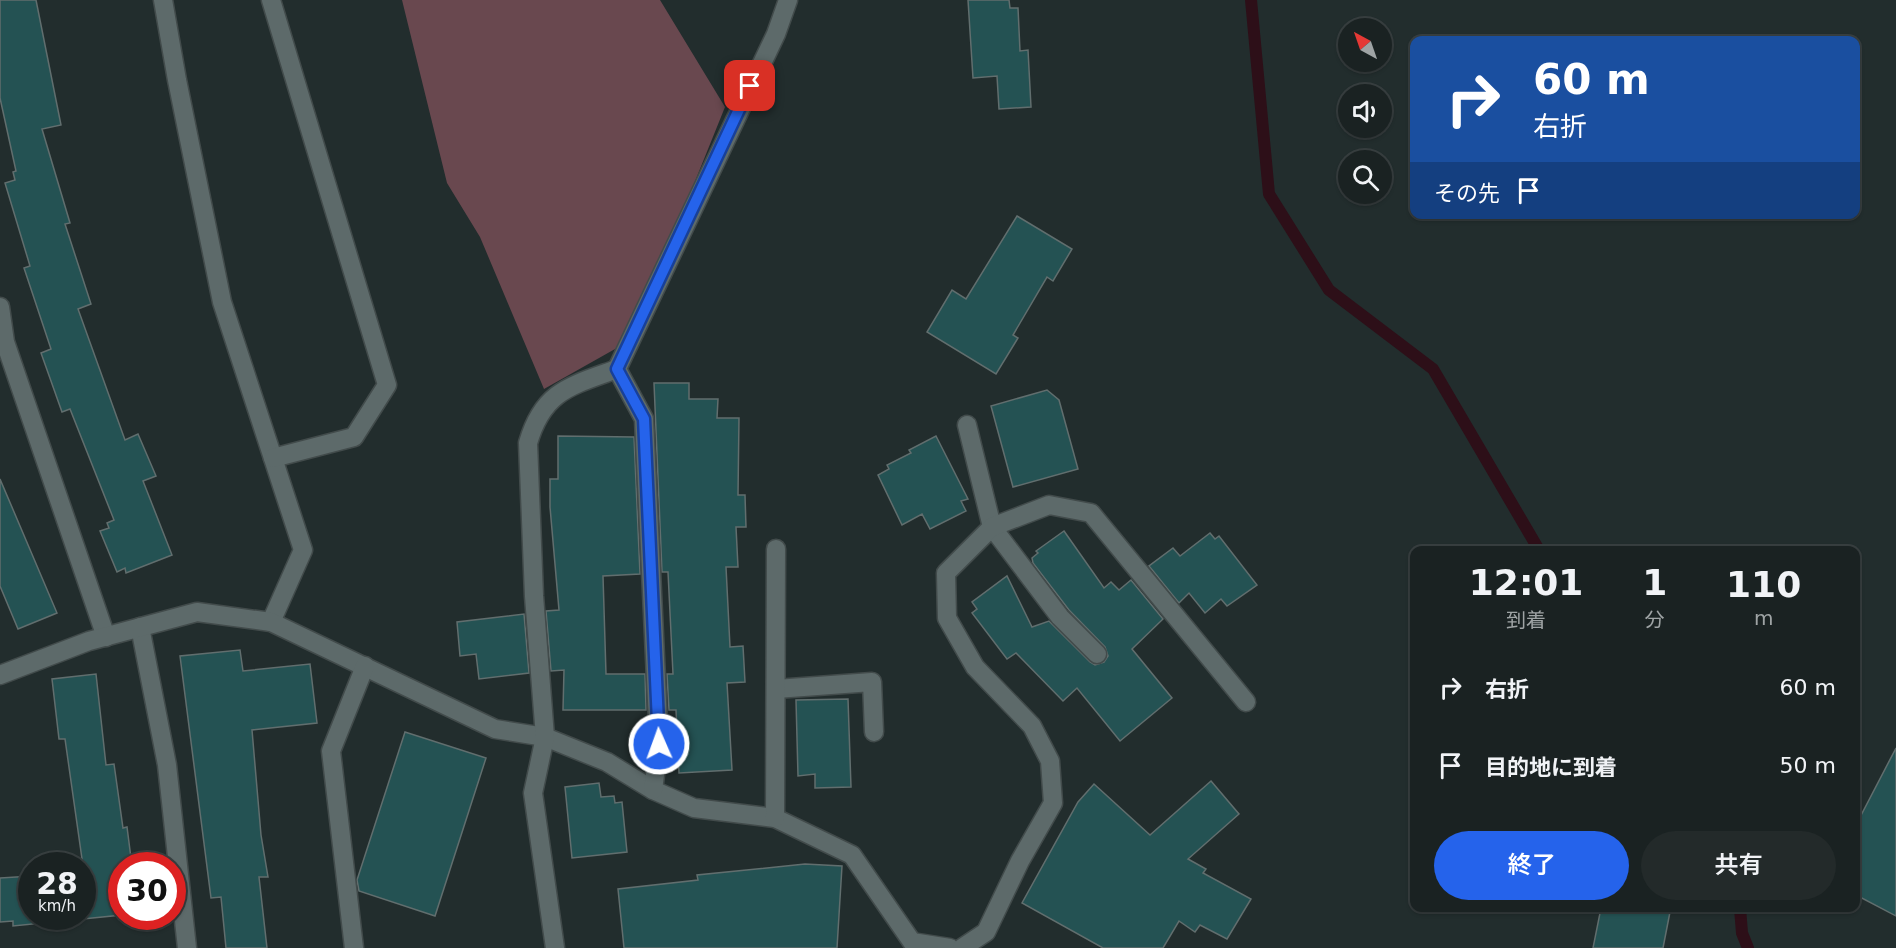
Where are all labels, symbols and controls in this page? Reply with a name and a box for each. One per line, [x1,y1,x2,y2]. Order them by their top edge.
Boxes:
north arrow [1338,18,1392,72]
map controls [1338,18,1392,204]
text: 60 m [1533,55,1650,104]
pin [724,60,775,111]
icon: right [1434,60,1512,138]
icon: arrive [733,69,766,102]
button: sound [1338,84,1392,138]
text: 右折 [1533,111,1587,142]
button: search [1338,150,1392,204]
icon: arrive [1512,174,1545,207]
text: その先 [1434,181,1500,206]
text: 12:01 [1469,562,1583,603]
text: 1 [1642,562,1667,603]
text: 110 [1726,564,1801,605]
text: m [1754,606,1773,630]
text: 到着 [1506,608,1546,632]
text: 分 [1645,608,1665,632]
icon: right [1434,671,1467,704]
text: 60 m [1780,675,1836,700]
text: 右折 [1485,677,1529,702]
position arrow [627,712,691,776]
icon: arrive [1434,749,1467,782]
text: 50 m [1780,753,1836,778]
text: 目的地に到着 [1485,755,1617,780]
button: 終了 [1434,831,1629,900]
button: 共有 [1641,831,1836,900]
speed limit sign: 30 [108,852,186,930]
text: 28 [36,866,78,901]
text: km/h [38,897,76,915]

